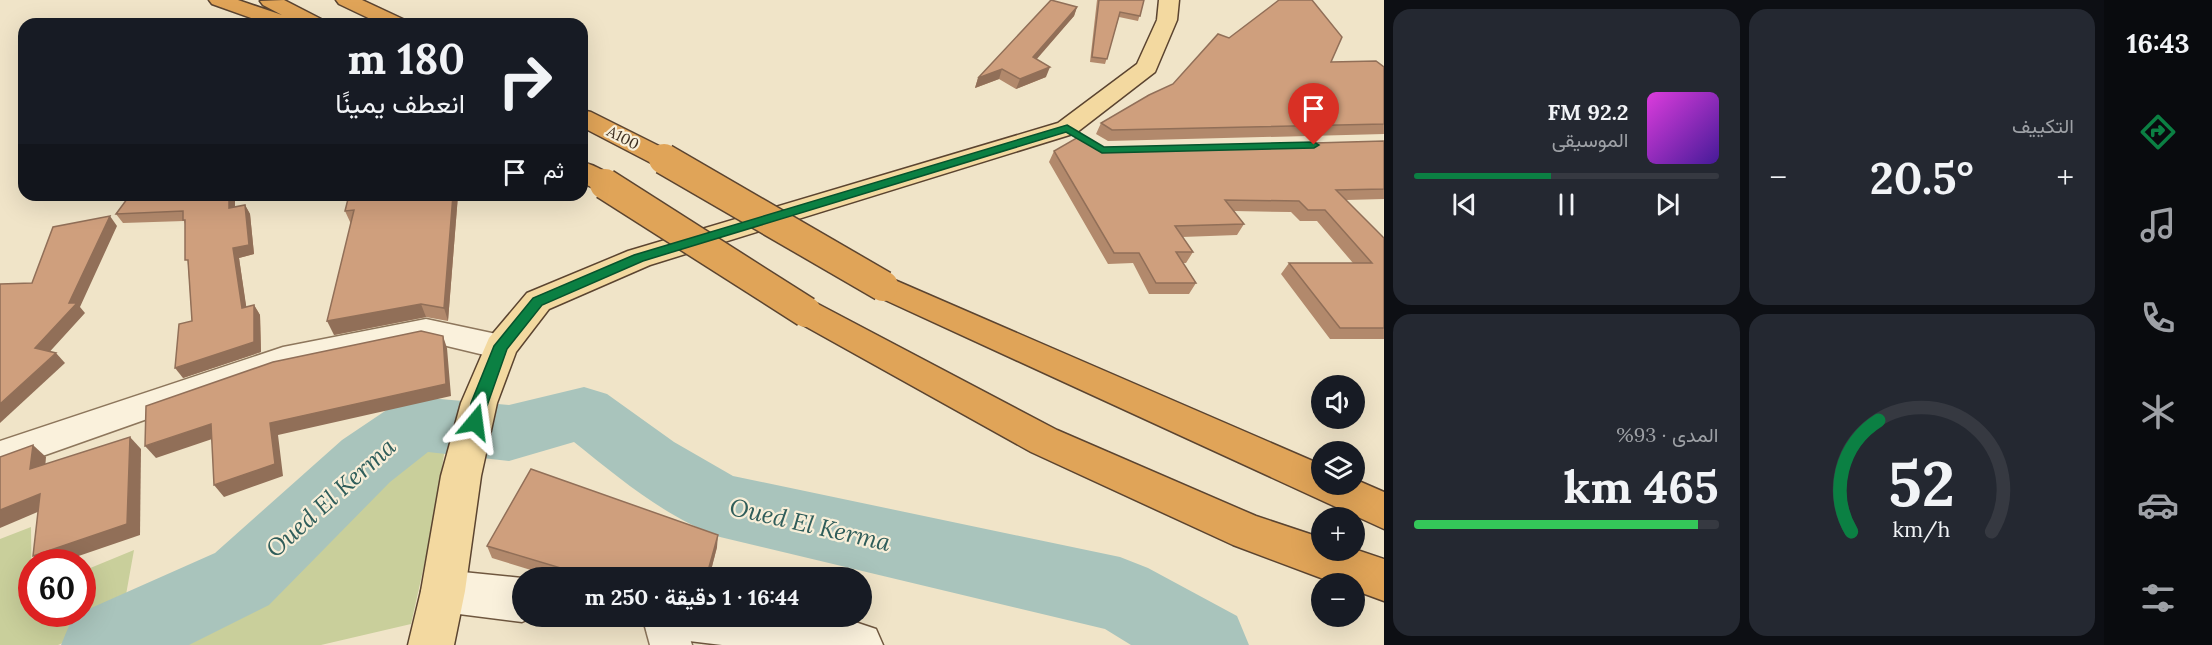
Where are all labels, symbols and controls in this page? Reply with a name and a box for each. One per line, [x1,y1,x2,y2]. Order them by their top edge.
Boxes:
text: 16:43 [2126,26,2190,60]
text: 180 m [348,32,465,86]
icon: right [486,42,564,120]
pin [1288,83,1339,145]
text: انعطف يمينًا [335,86,465,120]
icon: arrive [1297,92,1330,125]
text: 92.2 FM [1547,98,1629,126]
icon: directions [2137,111,2179,153]
text: التكييف [2012,113,2074,138]
street label: A100 [603,121,642,154]
text: الموسيقى [1552,127,1629,152]
text: 20.5° [1870,149,1974,206]
icon: arrive [498,156,531,189]
text: ثم [543,156,564,184]
text: − [1770,156,1787,198]
text: + [2056,156,2074,198]
icon: previous [1448,188,1481,221]
icon: pause [1550,188,1583,221]
icon: next [1651,188,1684,221]
icon: music [2137,204,2179,246]
icon: phone [2137,297,2179,339]
map controls [1311,375,1365,627]
button: sound [1311,375,1365,429]
position arrow [443,390,507,454]
icon: climate [2137,391,2179,433]
text: المدى · 93% [1616,422,1719,447]
water label: Oued El Kerma [259,431,403,564]
button: layers [1311,441,1365,495]
text: 52 [1888,443,1955,523]
text: 465 km [1564,458,1719,515]
icon: car [2137,484,2179,526]
water label: Oued El Kerma [727,491,894,558]
button: + [1311,507,1365,561]
text: km/h [1893,515,1951,543]
speed limit sign: 60 [18,549,96,627]
button: − [1311,573,1365,627]
icon: filters [2137,577,2179,619]
text: 16:44 · 1 دقيقة · 250 m [585,583,799,611]

